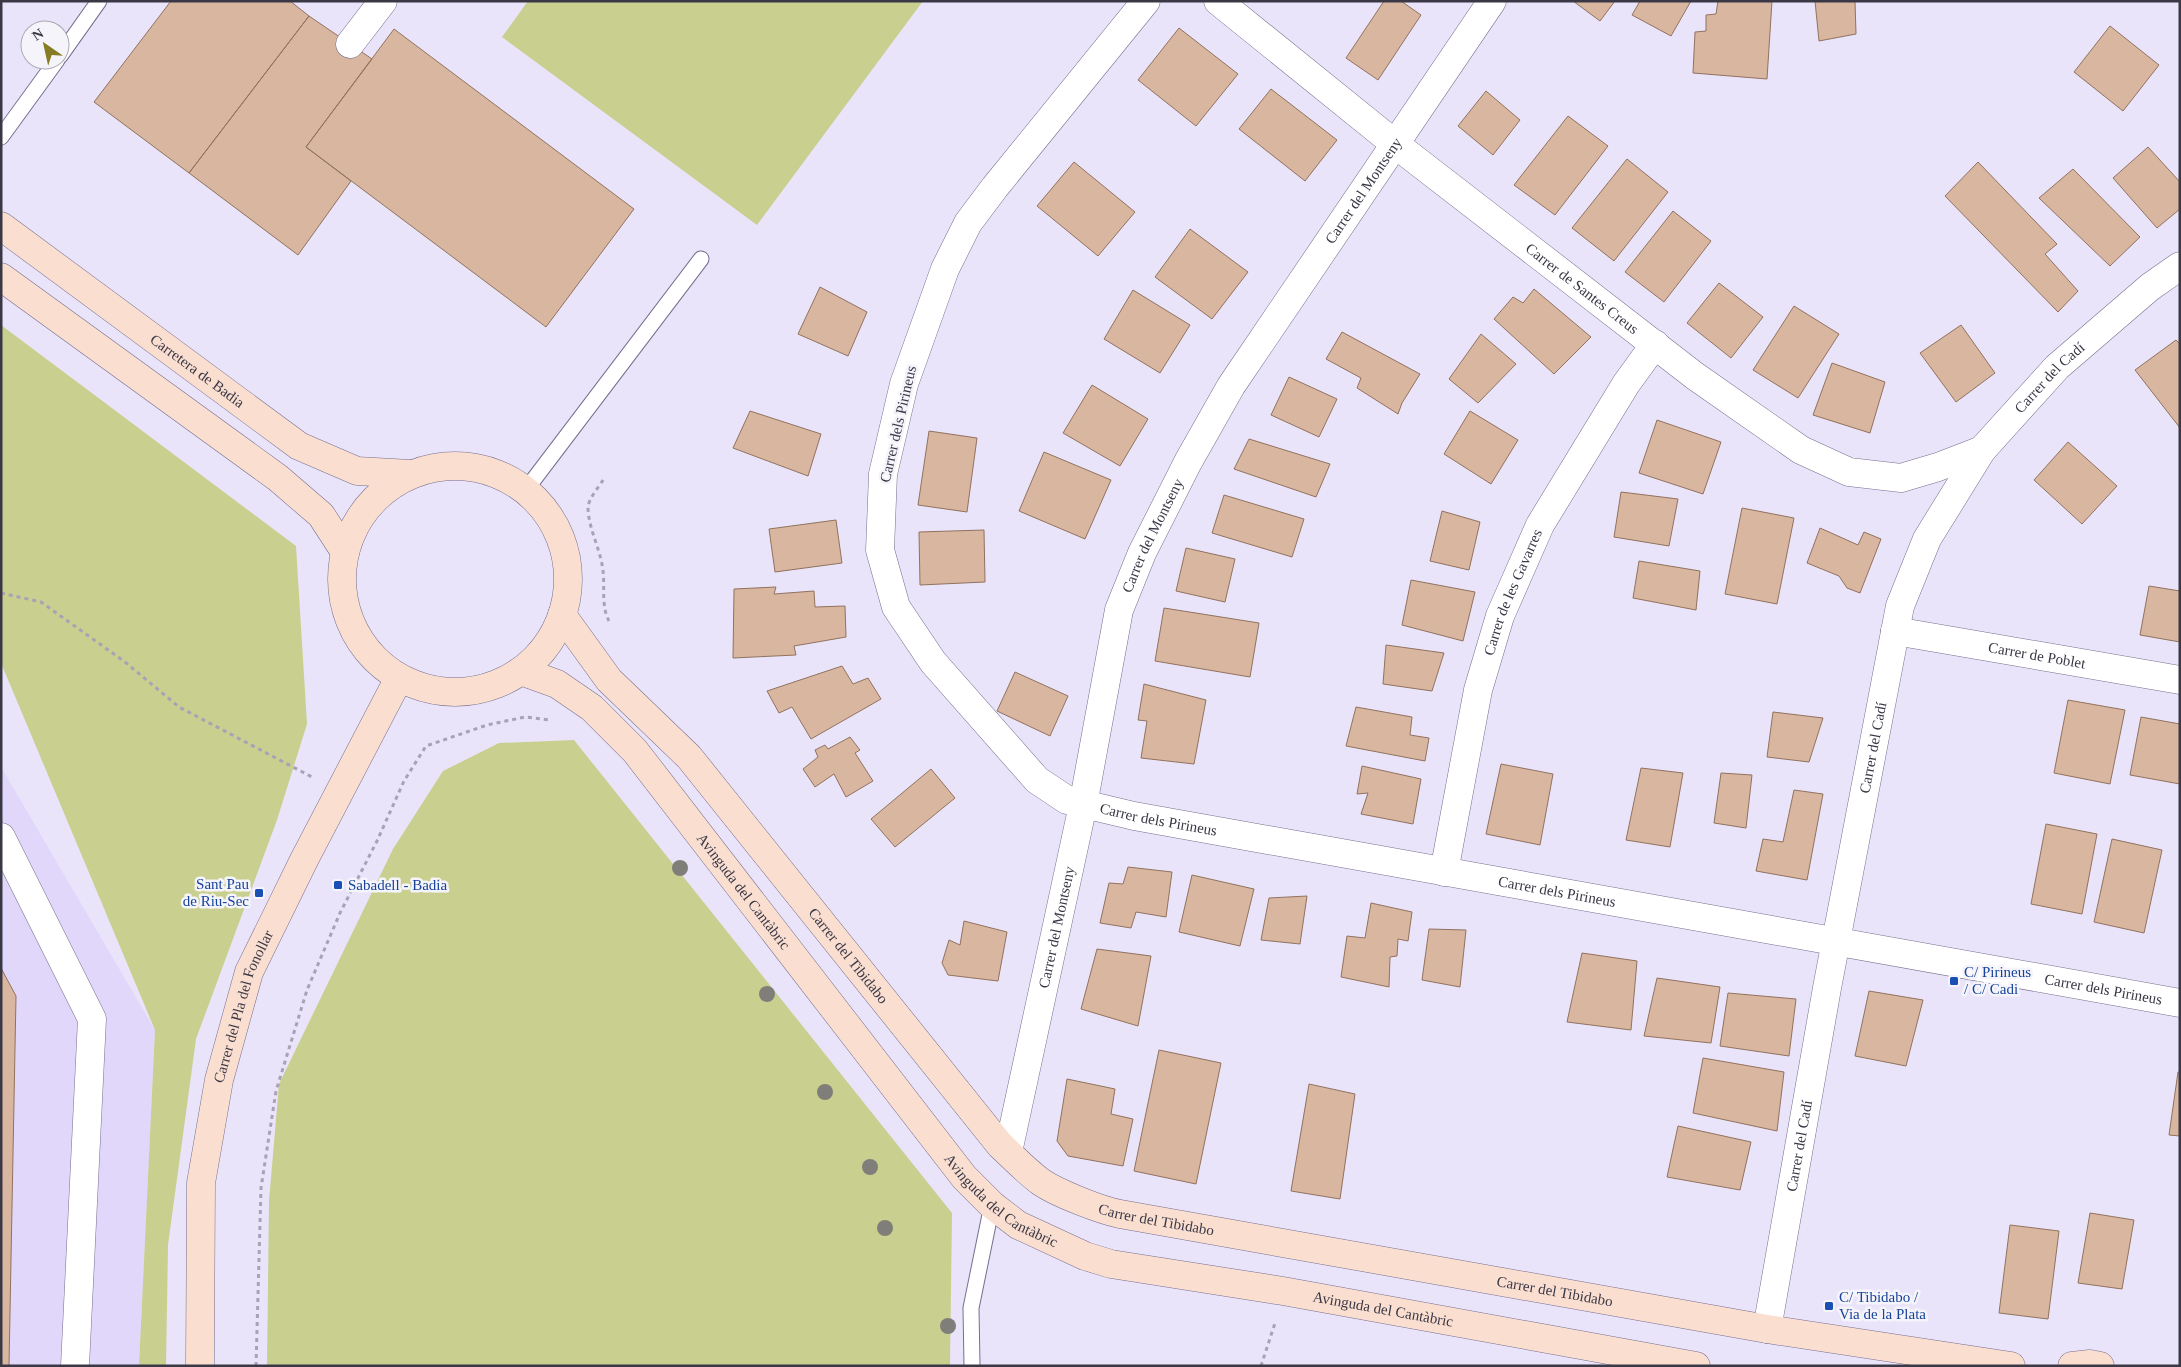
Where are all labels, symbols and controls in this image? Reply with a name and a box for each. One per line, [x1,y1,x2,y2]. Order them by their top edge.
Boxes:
north arrow [20,20,70,70]
text: N [30,26,46,44]
street label: Carrer del Montseny [1322,134,1405,247]
street label: Carrer de Santes Creus [1523,240,1642,337]
street label: Carretera de Badia [147,331,248,411]
street label: Carrer del Cadí [2011,339,2088,416]
street label: Carrer dels Pirineus [877,364,919,484]
street label: Carrer del Montseny [1119,475,1187,595]
street label: Carrer de les Gavarres [1481,527,1545,657]
street label: Carrer de Poblet [1987,639,2088,672]
street label: Carrer del Cadí [1856,701,1889,795]
street label: Carrer dels Pirineus [1098,800,1219,839]
street label: Avinguda del Cantàbric [694,830,793,953]
street label: Carrer del Montseny [1036,864,1078,990]
street label: Carrer dels Pirineus [1497,873,1617,910]
place label: Sant Pau de Riu-Sec [183,876,249,909]
place label: Sabadell - Badia [348,877,447,893]
marker: Sabadell - Badia [332,879,344,891]
marker: Sant Pau de Riu-Sec [253,887,265,899]
street label: Carrer del Tibidabo [805,905,891,1007]
street label: Carrer del Pla del Fonollar [211,928,276,1085]
place label: C/ Pirineus / C/ Cadi [1964,964,2031,997]
street label: Carrer dels Pirineus [2043,971,2164,1008]
marker: C/ Pirineus / C/ Cadi [1948,975,1960,987]
street label: Carrer del Cadí [1783,1099,1815,1193]
street label: Avinguda del Cantàbric [941,1151,1061,1250]
street label: Carrer del Tibidabo [1096,1200,1215,1239]
street label: Carrer del Tibidabo [1496,1273,1614,1309]
street label: Avinguda del Cantàbric [1312,1289,1455,1330]
place label: C/ Tibidabo / Via de la Plata [1839,1289,1926,1322]
marker: C/ Tibidabo / Via de la Plata [1823,1300,1835,1312]

